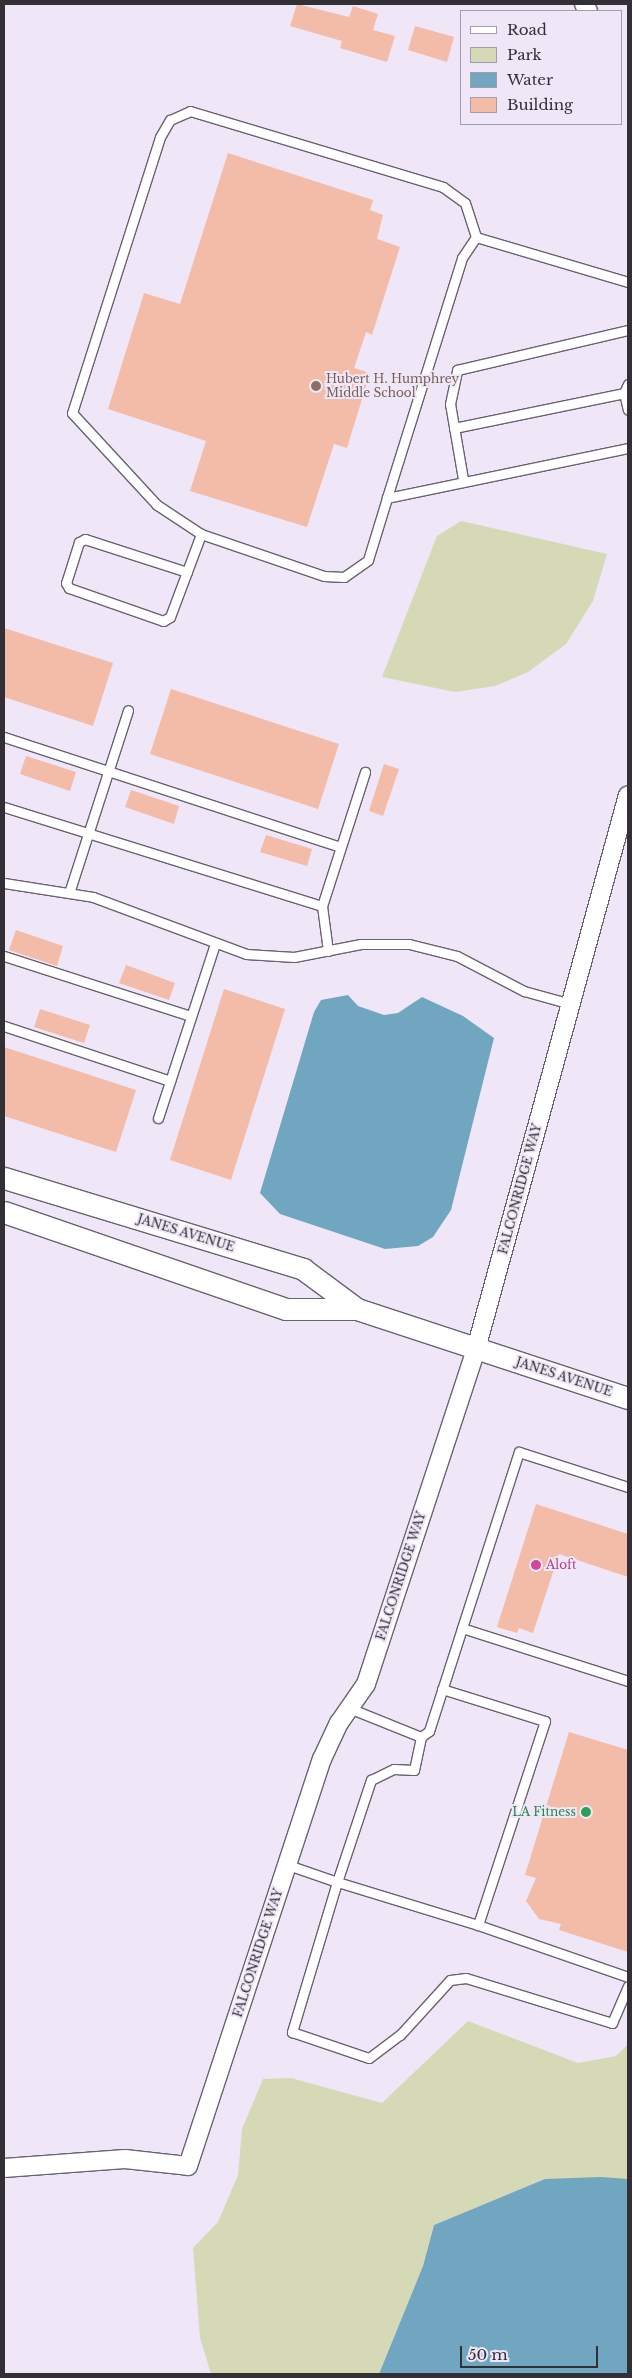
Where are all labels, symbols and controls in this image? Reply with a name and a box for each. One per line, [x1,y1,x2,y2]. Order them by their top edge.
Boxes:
legend [460,10,622,125]
text: Road [507,20,547,39]
text: Park [507,45,542,64]
text: Water [507,70,553,89]
text: Building [507,95,573,114]
place label: Hubert H. Humphrey Middle School [326,372,459,400]
marker: Hubert H. Humphrey Middle School [310,380,322,392]
street label: FALCONRIDGE WAY [496,1122,544,1256]
street label: JANES AVENUE [136,1211,236,1255]
street label: JANES AVENUE [514,1355,614,1399]
street label: FALCONRIDGE WAY [373,1510,429,1642]
place label: Aloft [546,1558,576,1572]
marker: Aloft [530,1559,542,1571]
place label: LA Fitness [512,1805,576,1819]
marker: LA Fitness [580,1806,592,1818]
street label: FALCONRIDGE WAY [230,1887,286,2019]
scale bar [462,2336,600,2368]
text: 50 m [468,2345,508,2364]

